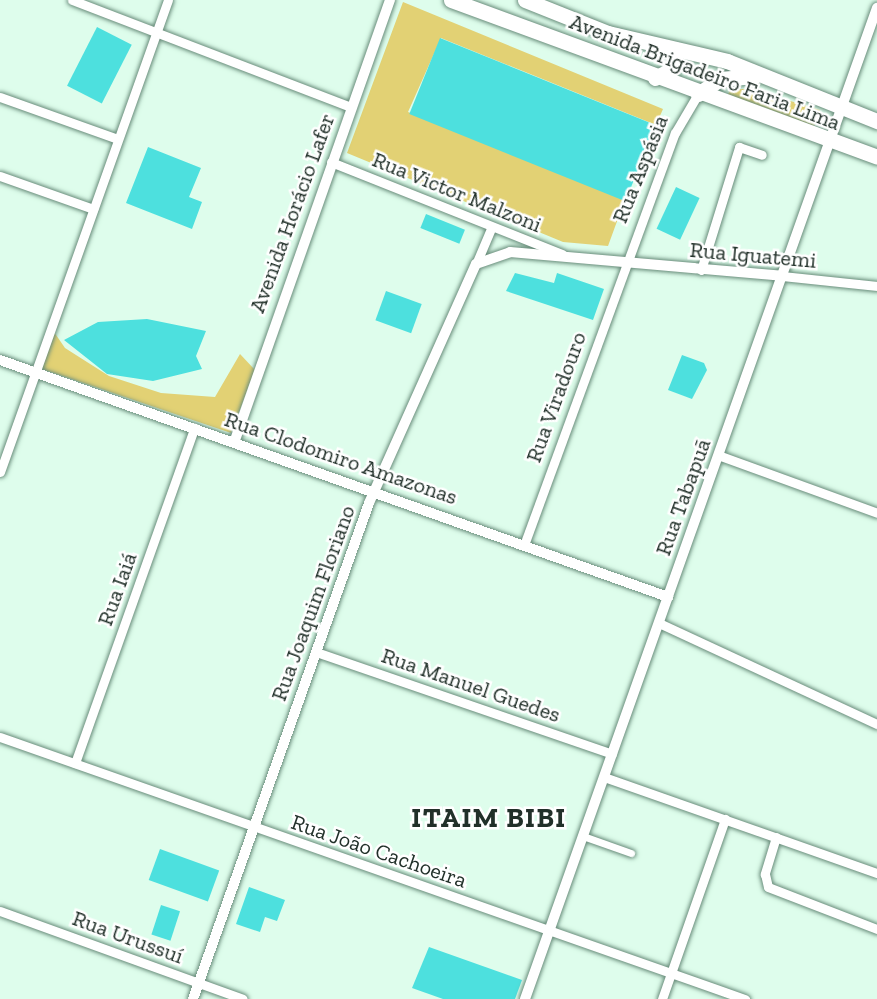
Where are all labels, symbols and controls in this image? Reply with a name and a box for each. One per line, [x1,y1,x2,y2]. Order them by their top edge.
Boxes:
street label: Avenida Brigadeiro Faria Lima [566,8,844,136]
street label: Avenida Horácio Lafer [244,110,340,316]
street label: Rua Aspásia [606,111,674,227]
street label: Rua Victor Malzoni [368,146,546,238]
street label: Rua Iguatemi [689,236,817,274]
street label: Rua Viradouro [520,328,592,466]
street label: Rua Clodomiro Amazonas [221,406,461,510]
street label: Rua Tabapuã [650,435,716,559]
street label: Rua Joaquim Floriano [265,501,361,705]
street label: Rua Iaiá [92,549,142,629]
street label: Rua Manuel Guedes [378,642,564,728]
district label: ITAIM BIBI [411,801,567,835]
street label: Rua João Cachoeira [288,809,470,893]
street label: Rua Urussuí [69,905,187,969]

